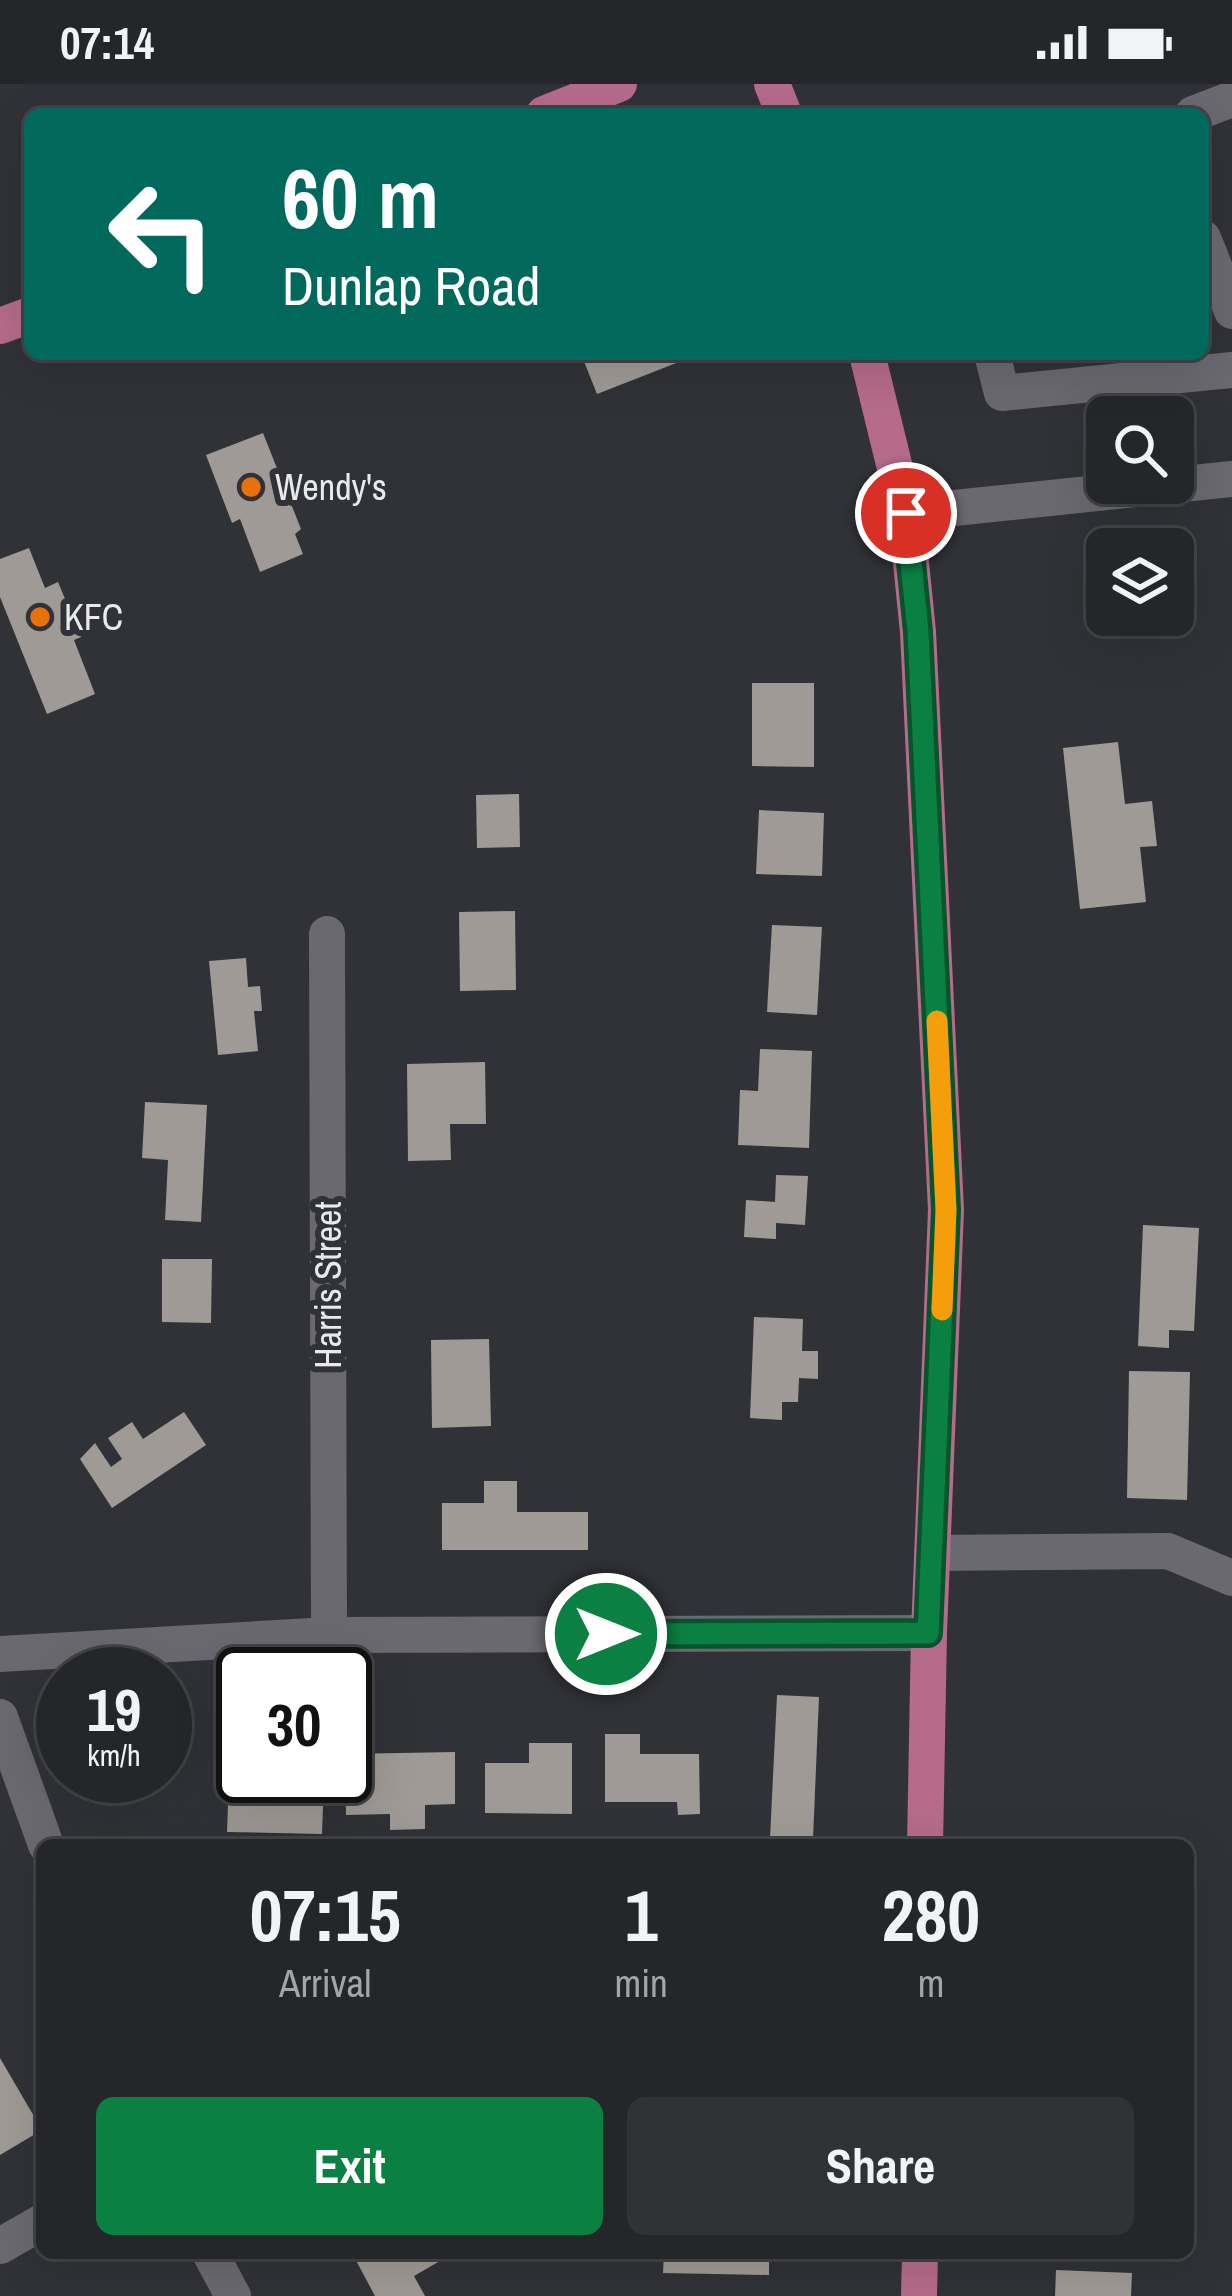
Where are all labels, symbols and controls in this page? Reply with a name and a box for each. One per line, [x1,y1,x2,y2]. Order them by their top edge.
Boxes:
text: 07:14 [60,12,154,73]
text: 60 m [282,141,439,254]
icon: left [84,156,240,312]
text: Dunlap Road [282,249,540,322]
map controls [1086,396,1194,636]
button: search [1086,396,1194,504]
pin [855,462,957,564]
place label: Wendy's [275,463,387,511]
marker: Wendy's [238,474,264,500]
icon: arrive [873,480,939,546]
button: layers [1086,528,1194,636]
place label: KFC [64,593,123,641]
marker: KFC [27,604,53,630]
street label: Harris Street [304,1201,352,1369]
position arrow [543,1571,669,1697]
speed limit sign: 30 [216,1647,372,1803]
text: 19 [87,1669,141,1750]
text: km/h [87,1735,141,1775]
text: 07:15 [250,1866,401,1963]
text: 1 [625,1866,658,1963]
text: 280 [882,1866,980,1963]
text: Arrival [279,1957,371,2009]
text: min [615,1957,668,2009]
text: m [918,1957,944,2009]
button: Exit [96,2097,603,2235]
button: Share [627,2097,1134,2235]

